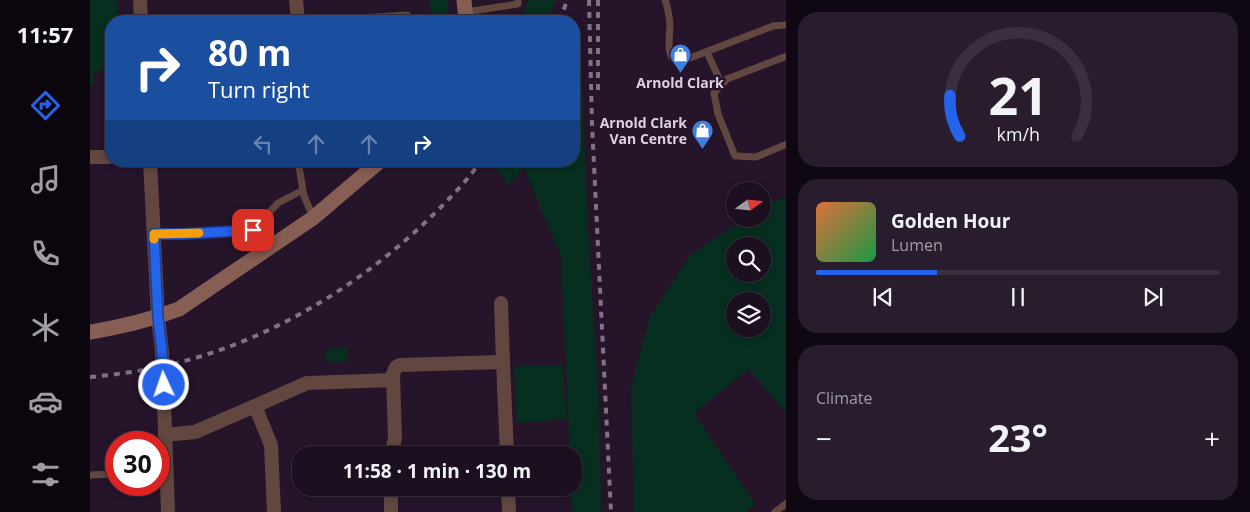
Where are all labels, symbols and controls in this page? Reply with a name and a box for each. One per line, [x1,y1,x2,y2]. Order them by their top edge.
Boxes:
text: 11:57 [17,19,73,49]
text: 80 m [208,29,291,76]
icon: right [125,35,190,100]
shop icon: Arnold Clark [668,43,692,74]
text: 21 [988,59,1048,130]
place label: Arnold Clark [636,73,724,92]
text: Turn right [208,74,310,104]
icon: directions [28,88,63,123]
place label: Arnold Clark Van Centre [600,113,687,148]
shop icon: Arnold Clark Van Centre [691,119,715,150]
text: km/h [996,122,1040,146]
icon: left [249,130,277,158]
icon: ahead [302,130,330,158]
icon: ahead [355,130,383,158]
icon: right [408,130,436,158]
icon: music [28,162,63,197]
north arrow [726,182,771,228]
map controls [726,182,771,337]
text: Golden Hour [891,208,1010,234]
pin [232,209,274,251]
icon: arrive [239,216,267,244]
text: Lumen [891,234,943,256]
icon: phone [28,236,63,271]
button: search [726,237,771,282]
icon: previous [869,283,897,311]
icon: pause [1004,283,1032,311]
icon: next [1139,283,1167,311]
button: layers [726,292,771,337]
icon: climate [28,310,63,345]
position arrow [137,358,189,410]
icon: car [28,384,63,419]
text: Climate [816,387,873,409]
text: 23° [988,411,1048,463]
text: − [816,419,832,457]
text: + [1204,419,1220,457]
speed limit sign: 30 [105,431,170,496]
icon: filters [28,457,63,492]
text: 11:58 · 1 min · 130 m [343,458,531,484]

